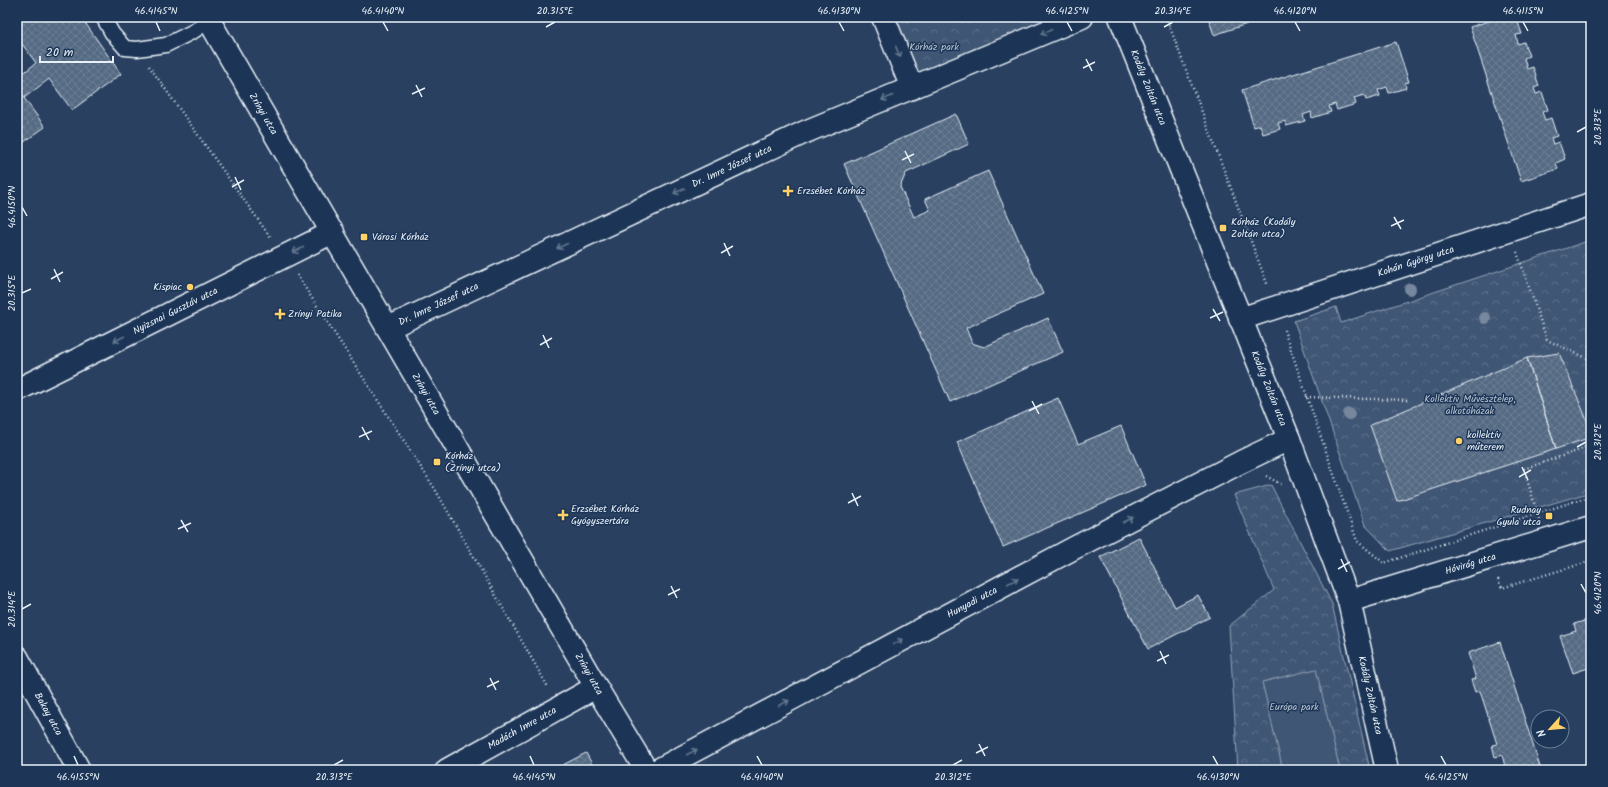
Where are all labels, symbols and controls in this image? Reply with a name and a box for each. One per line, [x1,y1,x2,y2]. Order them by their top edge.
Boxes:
text: 46.4145°N [134,3,178,19]
text: 46.4140°N [362,3,405,19]
text: 20.315°E [537,3,574,19]
text: 46.4130°N [818,3,861,19]
text: 46.4125°N [1045,3,1089,19]
text: 20.314°E [1155,3,1193,19]
text: 46.4120°N [1273,3,1317,19]
text: 46.4115°N [1503,3,1544,19]
one-way arrow [1041,29,1053,36]
scale bar [40,38,113,64]
park label: Kórház park [909,39,959,55]
text: 20 m [46,43,74,62]
one-way arrow [895,46,902,58]
street label: Kodály Zoltán utca [1126,47,1171,128]
street label: Zrínyi utca [245,90,282,138]
one-way arrow [882,95,894,102]
text: 20.313°E [1590,107,1606,145]
street label: Dr. Imre József utca [689,140,775,192]
place label: Erzsébet Kórház [797,183,866,199]
text: 46.4150°N [4,185,20,228]
marker: Erzsébet Kórház [782,185,794,197]
one-way arrow [674,188,686,195]
place label: Kórház (Kodály Zoltán utca) [1231,214,1296,242]
marker: Kórház (Kodály Zoltán utca) [1218,223,1228,233]
place label: Városi Kórház [372,229,429,245]
marker: Városi Kórház [359,232,369,242]
street label: Kohán György utca [1375,241,1457,281]
one-way arrow [556,243,568,250]
one-way arrow [292,247,304,254]
text: 20.315°E [4,274,20,311]
street label: Dr. Imre József utca [396,278,482,330]
place label: Kispiac [153,279,183,295]
marker: Kispiac [185,282,195,292]
street label: Nyizsnai Gusztáv utca [130,283,221,339]
place label: Zrínyi Patika [288,306,342,322]
marker: Zrínyi Patika [275,309,285,319]
one-way arrow [113,336,125,343]
street label: Kodály Zoltán utca [1246,348,1291,429]
street label: Zrínyi utca [407,370,445,418]
park label: Kollektív Művésztelep, alkotóházak [1424,391,1516,419]
text: 20.312°E [1590,422,1606,461]
place label: kollektív műterem [1467,427,1504,455]
marker: kollektív műterem [1454,436,1464,446]
place label: Kórház (Zrínyi utca) [445,448,501,476]
marker: Kórház (Zrínyi utca) [432,457,442,467]
place label: Erzsébet Kórház Gyógyszertára [571,501,640,529]
place label: Rudnay Gyula utca [1496,502,1541,530]
marker: Erzsébet Kórház Gyógyszertára [558,510,568,520]
marker: Rudnay Gyula utca [1544,511,1554,521]
one-way arrow [1122,516,1134,523]
street label: Hóvirág utca [1443,548,1498,579]
text: 46.4120°N [1590,571,1606,615]
one-way arrow [1007,576,1019,584]
street label: Hunyadi utca [944,582,1001,623]
text: 20.314°E [4,589,20,627]
one-way arrow [892,638,904,645]
street label: Zrínyi utca [571,650,608,698]
street label: Kodály Zoltán utca [1354,654,1387,737]
street label: Bakay utca [30,690,67,739]
one-way arrow [777,699,789,707]
park label: Európa park [1269,699,1319,715]
street label: Madách Imre utca [485,702,560,754]
north arrow [1530,709,1570,749]
text: N [1532,726,1552,740]
one-way arrow [686,747,698,755]
text: 46.4155°N [57,769,100,785]
text: 20.313°E [316,769,354,785]
text: 46.4145°N [512,769,556,785]
text: 46.4140°N [741,769,784,785]
text: 20.312°E [934,769,973,785]
text: 46.4130°N [1197,769,1240,785]
text: 46.4125°N [1424,769,1468,785]

